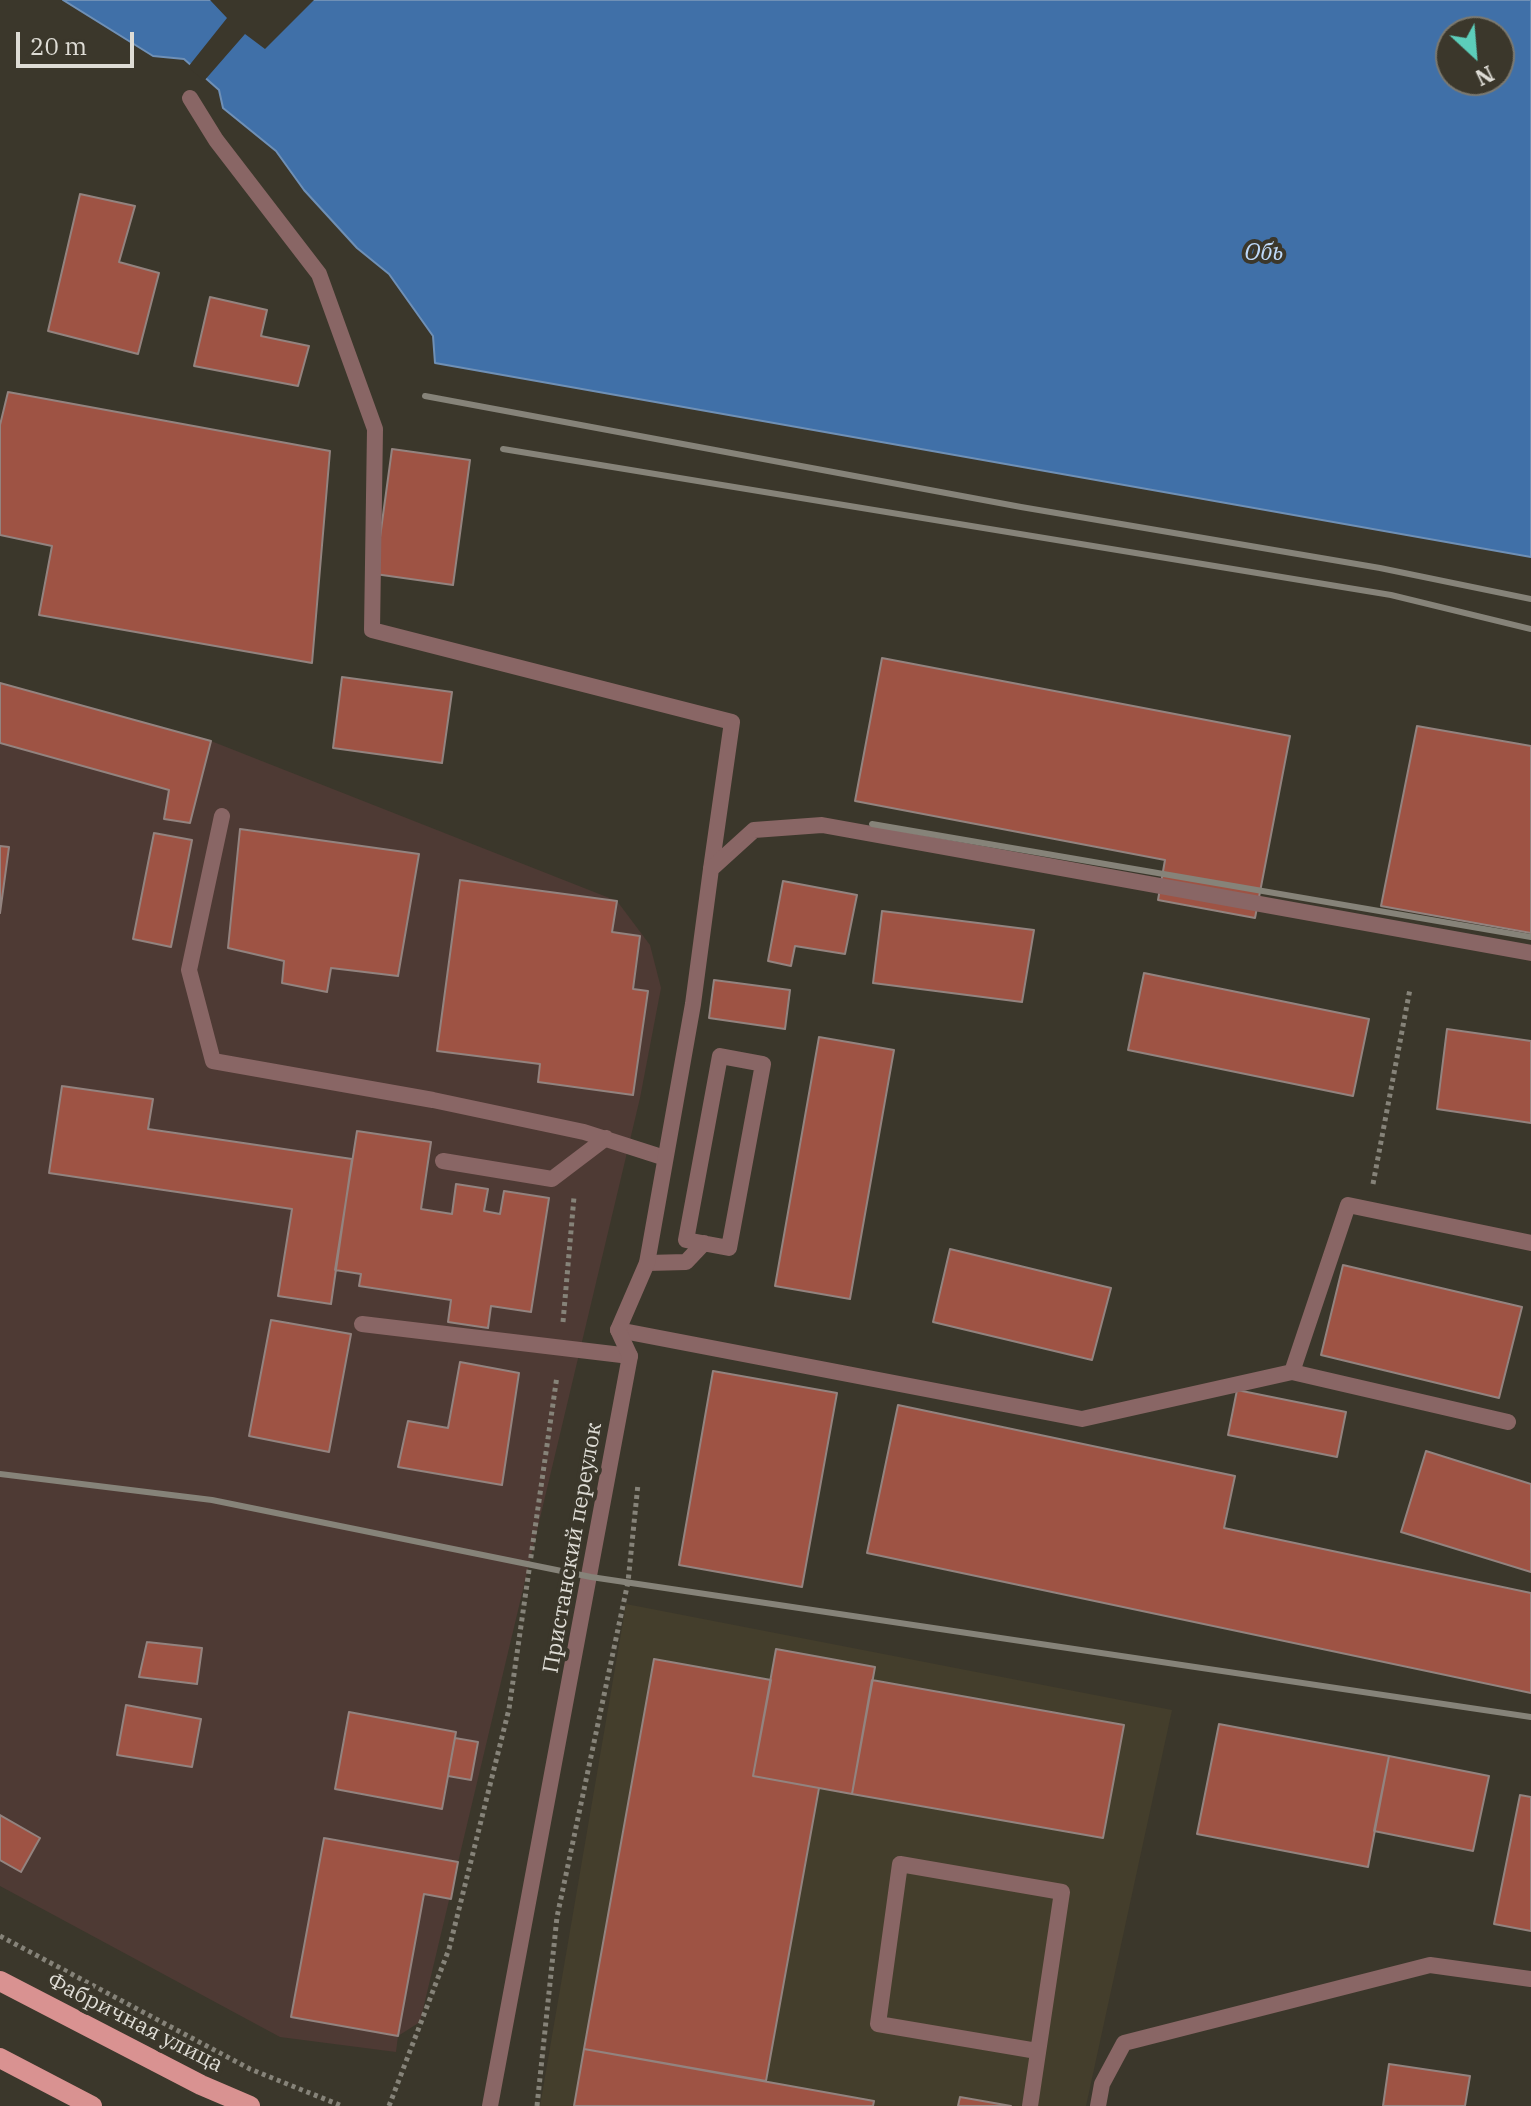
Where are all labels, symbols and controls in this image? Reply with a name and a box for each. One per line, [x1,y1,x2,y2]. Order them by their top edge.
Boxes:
scale bar [20,16,138,66]
north arrow [1435,16,1515,96]
text: 20 m [30,30,87,62]
text: N [1471,59,1499,93]
water label: Обь [1244,239,1284,267]
street label: Пристанский переулок [538,1421,608,1675]
street label: Фабричная улица [43,1967,227,2079]

